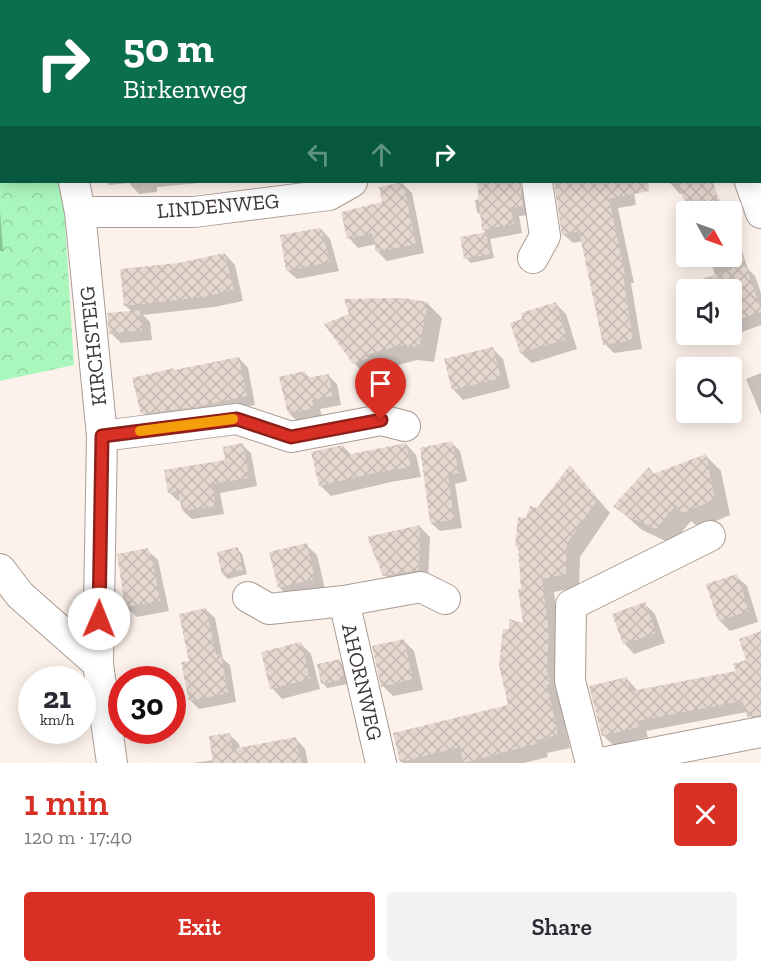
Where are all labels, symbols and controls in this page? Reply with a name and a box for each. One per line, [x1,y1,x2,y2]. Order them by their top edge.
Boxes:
text: 50 m [123,22,214,73]
icon: right [24,24,102,102]
text: Birkenweg [123,73,247,105]
icon: left [302,138,335,171]
icon: ahead [365,138,398,171]
icon: right [428,138,461,171]
street label: LINDENWEG [156,188,280,223]
north arrow [676,201,742,267]
map controls [676,201,742,423]
button: sound [676,279,742,345]
street label: KIRCHSTEIG [74,285,111,407]
button: search [676,357,742,423]
pin [355,358,406,420]
icon: arrive [364,367,397,400]
position arrow [67,587,131,651]
street label: AHORNWEG [337,621,388,743]
speed limit sign: 30 [108,666,186,744]
text: 21 [43,680,71,716]
text: km/h [40,711,74,729]
text: 1 min [24,781,109,824]
button: close [674,783,737,846]
text: 120 m · 17:40 [24,825,132,849]
button: Exit [24,892,375,961]
button: Share [387,892,737,961]

